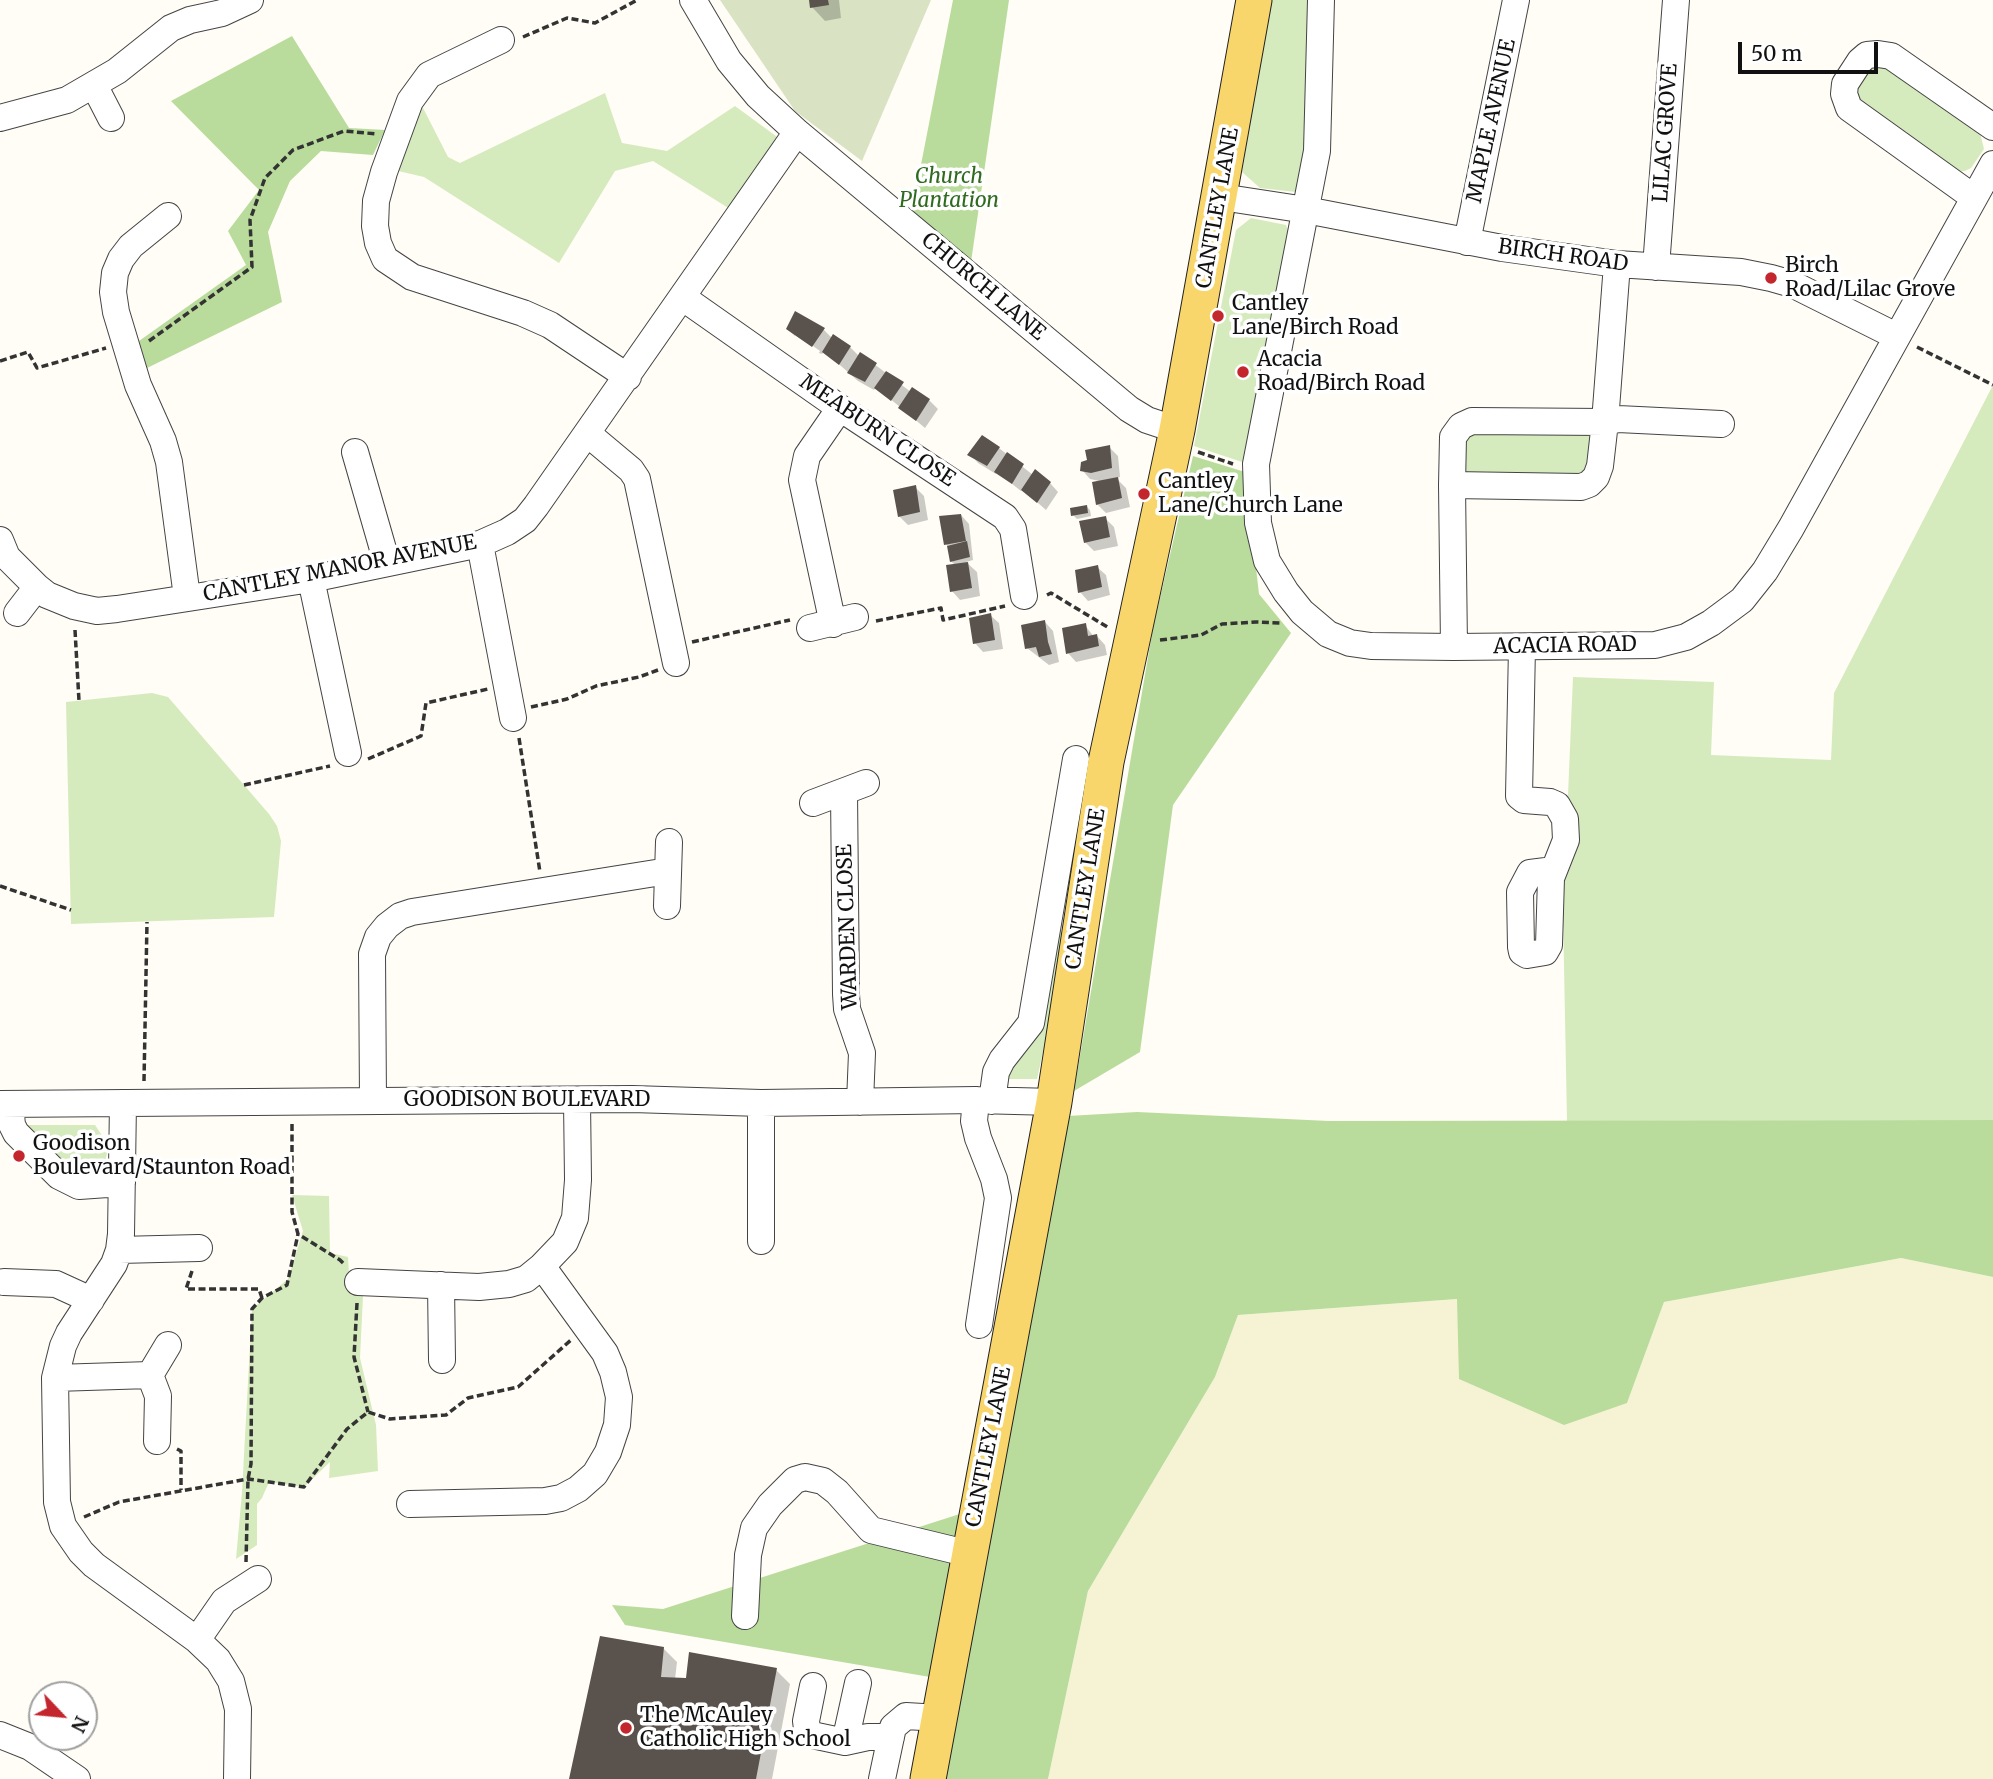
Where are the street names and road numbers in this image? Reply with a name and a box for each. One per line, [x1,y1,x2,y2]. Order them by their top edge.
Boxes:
street label: MAPLE AVENUE [1462,37,1522,205]
street label: LILAC GROVE [1649,63,1683,203]
street label: CANTLEY LANE [1191,126,1245,290]
street label: CHURCH LANE [916,228,1050,346]
street label: BIRCH ROAD [1496,234,1630,278]
street label: MEABURN CLOSE [794,370,960,492]
street label: CANTLEY MANOR AVENUE [201,530,479,608]
street label: ACACIA ROAD [1493,632,1637,660]
street label: CANTLEY LANE [1061,807,1111,971]
street label: WARDEN CLOSE [833,844,863,1010]
street label: GOODISON BOULEVARD [404,1087,650,1113]
street label: CANTLEY LANE [961,1365,1017,1529]

